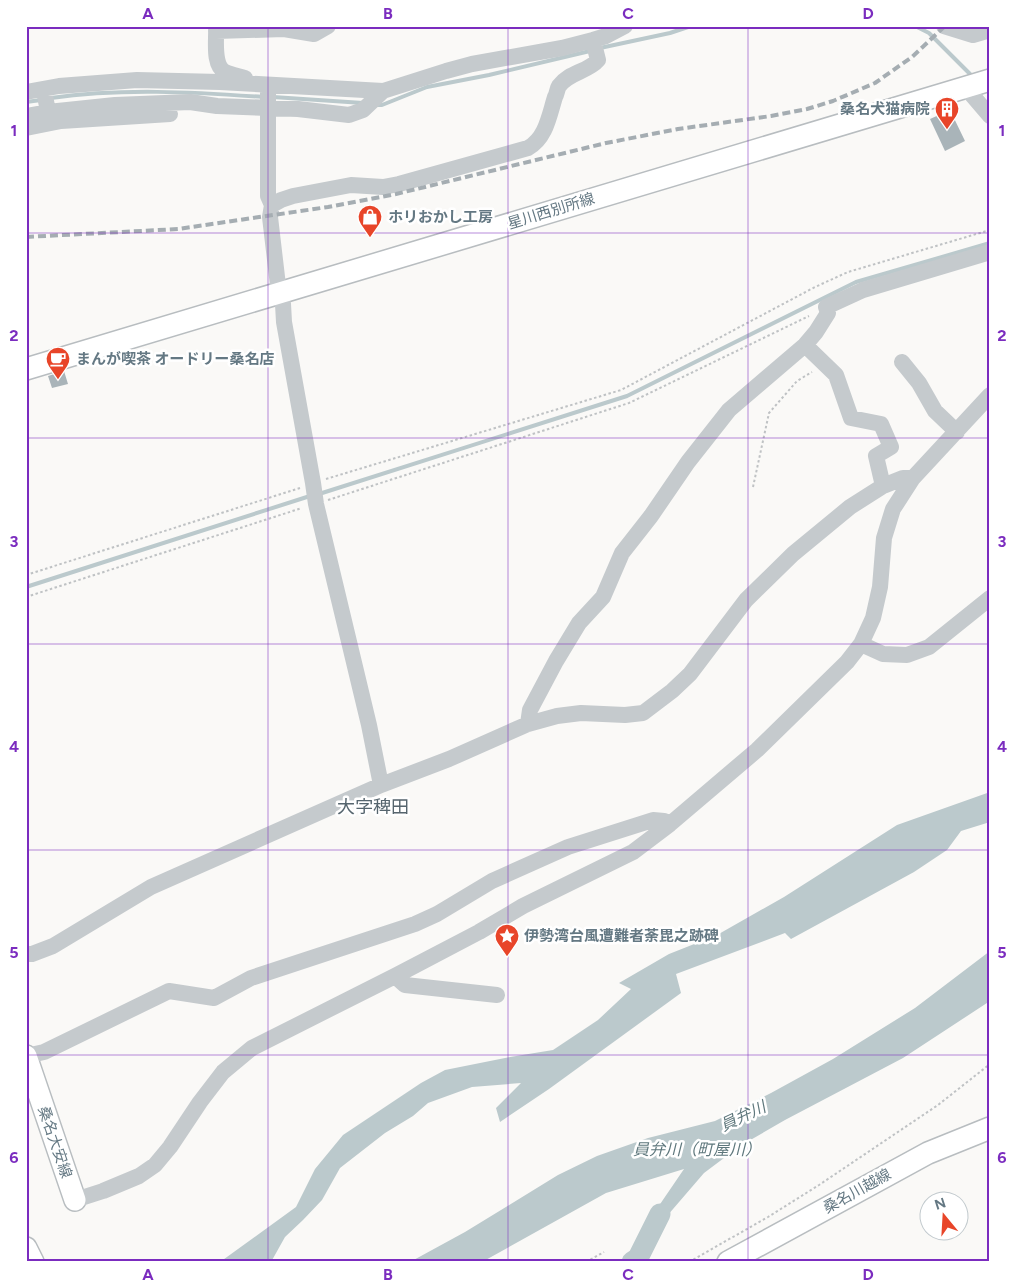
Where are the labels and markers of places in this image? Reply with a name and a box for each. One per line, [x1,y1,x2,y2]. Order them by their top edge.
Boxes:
building icon: 桑名犬猫病院 [934,96,960,130]
place label: 桑名犬猫病院 [840,100,930,118]
shop icon: ホリおかし工房 [357,204,383,238]
place label: ホリおかし工房 [388,208,493,226]
cafe icon: まんが喫茶 オードリー桑名店 [45,346,71,380]
place label: まんが喫茶 オードリー桑名店 [76,350,275,368]
place icon: 伊勢湾台風遭難者荼毘之跡碑 [494,923,520,957]
place label: 伊勢湾台風遭難者荼毘之跡碑 [524,927,719,945]

